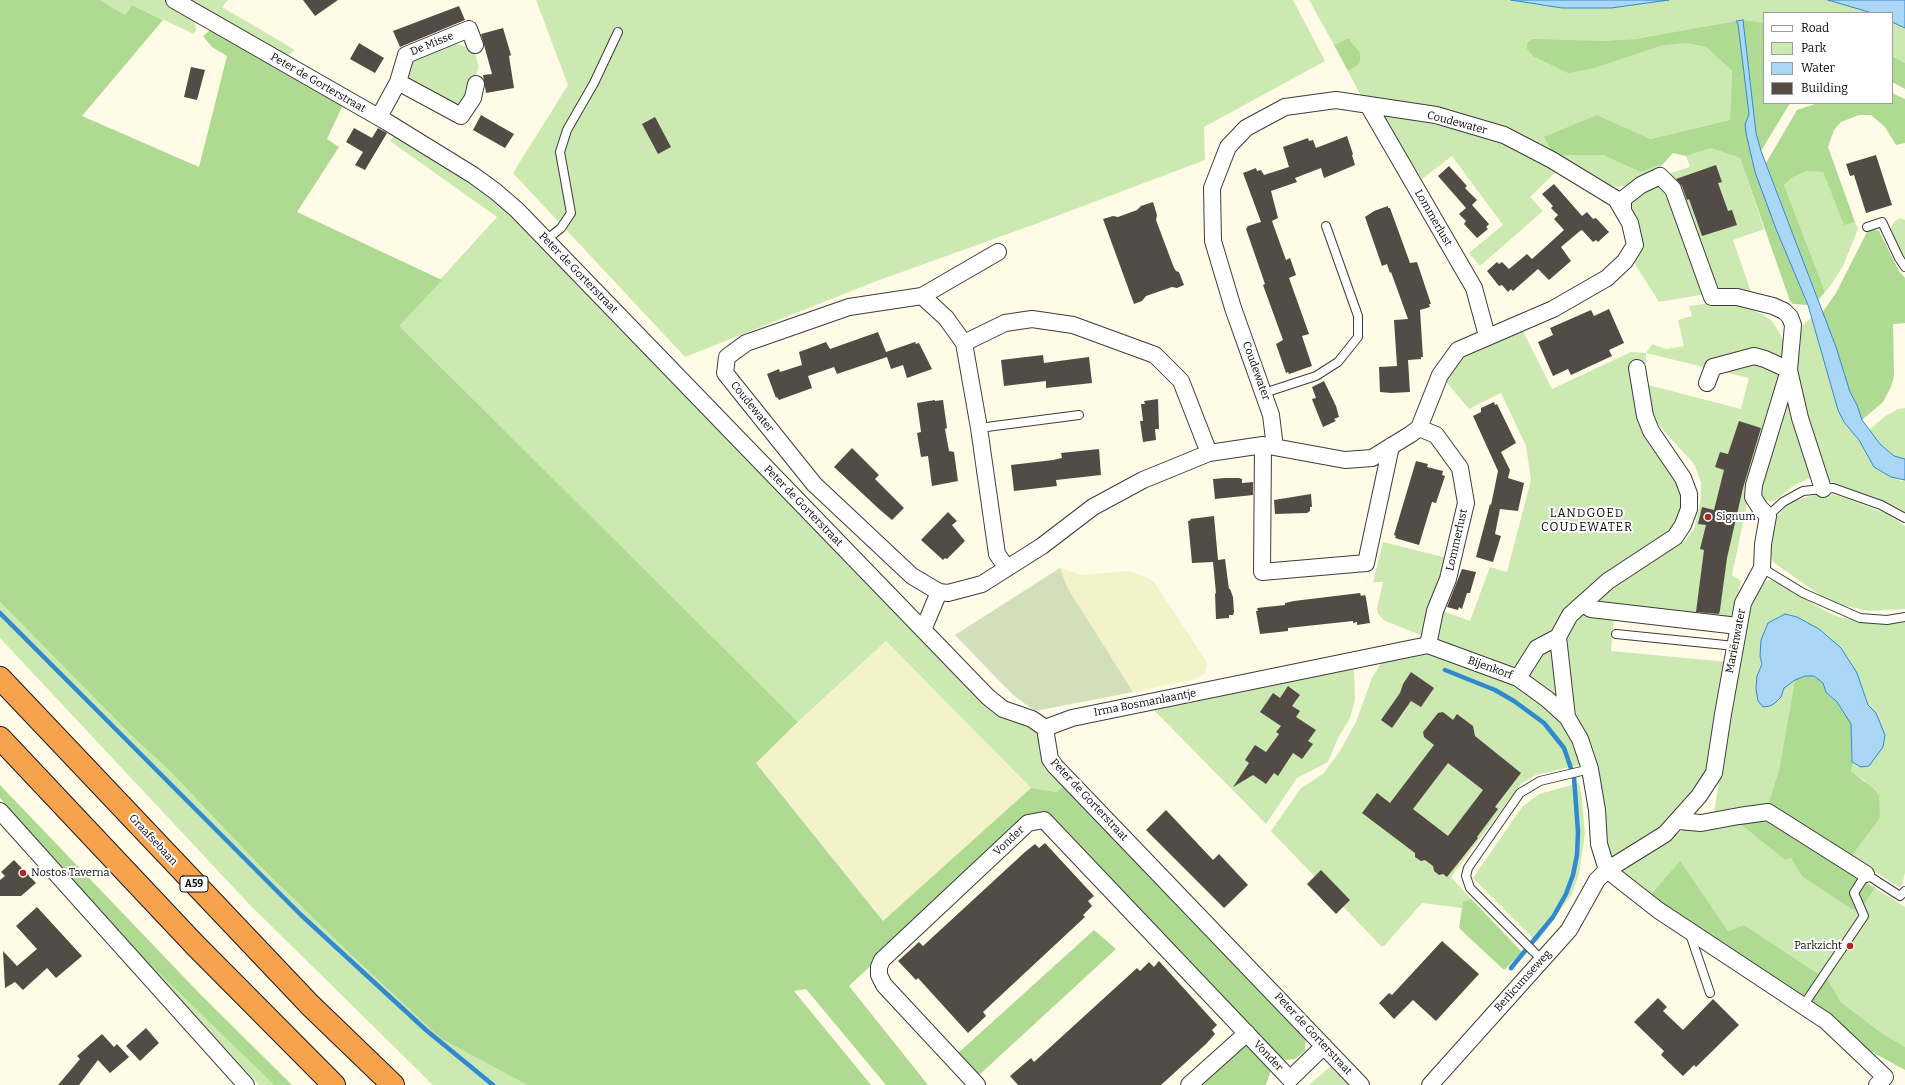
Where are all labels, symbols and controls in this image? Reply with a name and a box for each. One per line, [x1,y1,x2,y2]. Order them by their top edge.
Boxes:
legend [1763,12,1893,104]
text: Road [1801,21,1829,35]
street label: De Misse [408,29,456,59]
text: Park [1801,41,1826,55]
street label: Peter de Gorterstraat [268,50,368,116]
text: Water [1801,61,1835,75]
text: Building [1801,81,1848,95]
street label: Coudewater [1426,109,1488,137]
street label: Lommerlust [1411,187,1455,249]
street label: Peter de Gorterstraat [536,230,620,316]
street label: Coudewater [1239,340,1273,402]
street label: Coudewater [727,379,777,435]
street label: Peter de Gorterstraat [761,463,845,549]
district label: LANDGOED COUDEWATER [1541,507,1633,535]
street label: Lommerlust [1443,508,1471,572]
place label: Signum [1716,510,1756,524]
marker: Signum [1703,512,1713,522]
street label: Mariënwater [1723,608,1749,674]
street label: Bijenkorf [1466,654,1514,682]
street label: Irma Bosmanlaantje [1093,687,1197,719]
street label: Peter de Gorterstraat [1047,756,1131,844]
street label: Graafsebaan [126,812,180,868]
street label: Vonder [991,823,1027,859]
place label: Nostos Taverna [31,866,110,880]
marker: Nostos Taverna [18,868,28,878]
road number: A59 [180,876,208,892]
place label: Parkzicht [1794,939,1842,953]
marker: Parkzicht [1845,941,1855,951]
street label: Berlicumseweg [1492,947,1554,1015]
street label: Peter de Gorterstraat [1271,990,1355,1078]
street label: Vonder [1250,1038,1286,1074]

